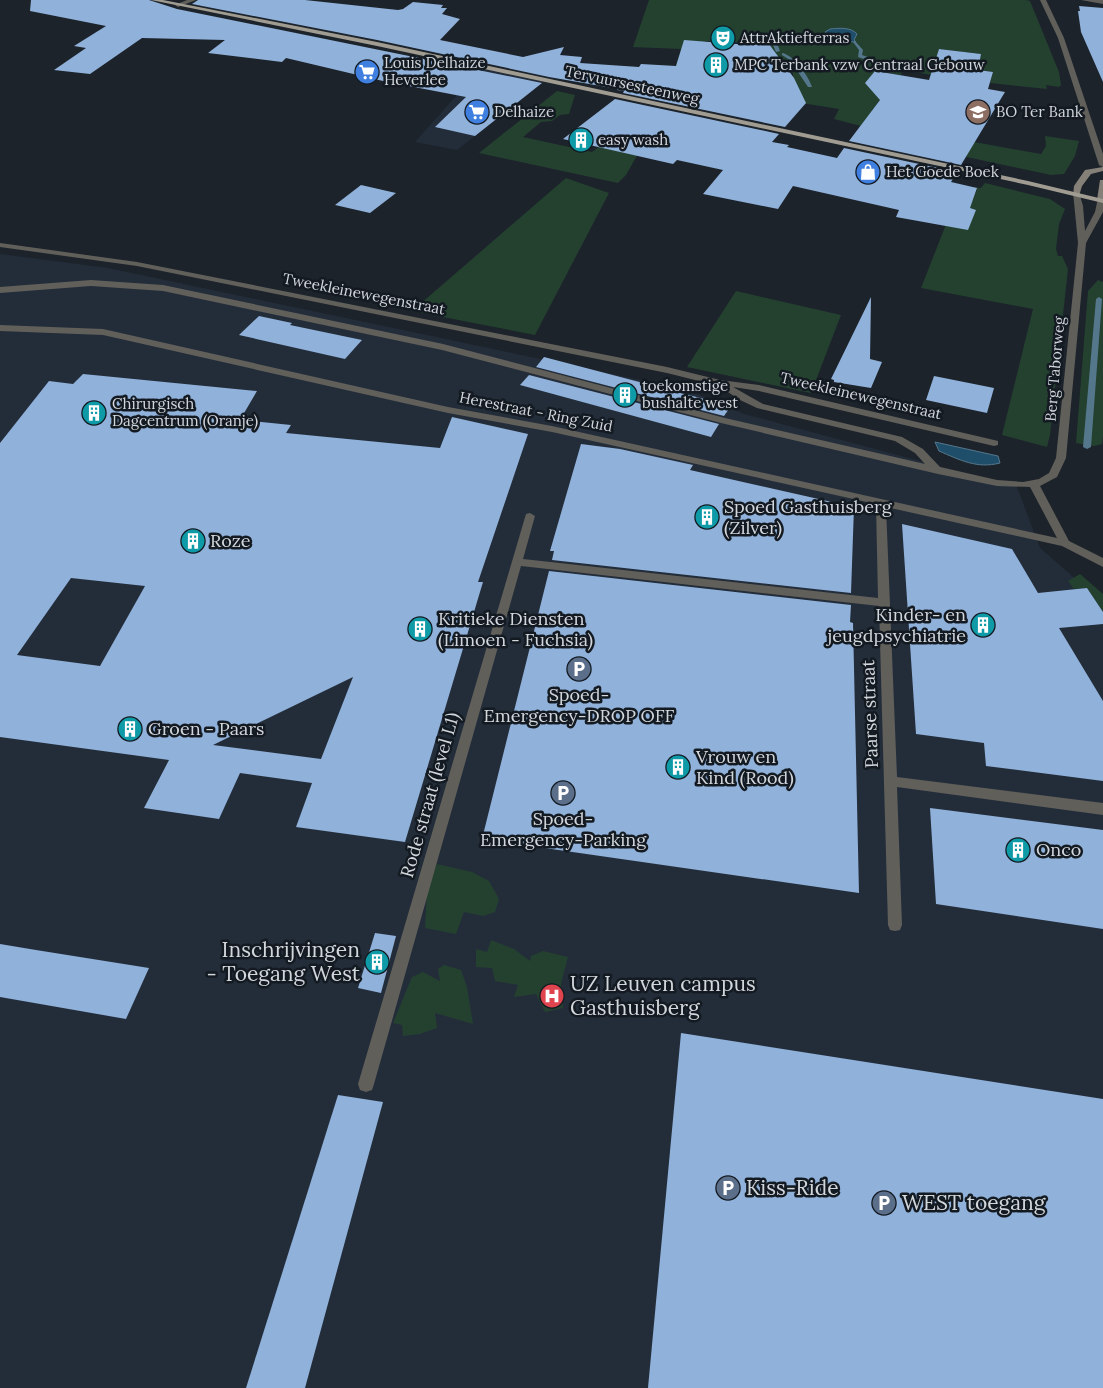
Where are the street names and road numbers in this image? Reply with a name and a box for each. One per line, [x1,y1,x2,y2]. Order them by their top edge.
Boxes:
street label: Tervuursesteenweg [563,61,702,108]
street label: Tweekleinewegenstraat [281,268,447,319]
street label: Berg Taborweg [1040,315,1069,422]
street label: Tweekleinewegenstraat [779,368,944,423]
street label: Herestraat - Ring Zuid [458,387,614,436]
street label: Paarse straat [856,659,883,769]
street label: Rode straat (level L1) [395,710,464,880]

